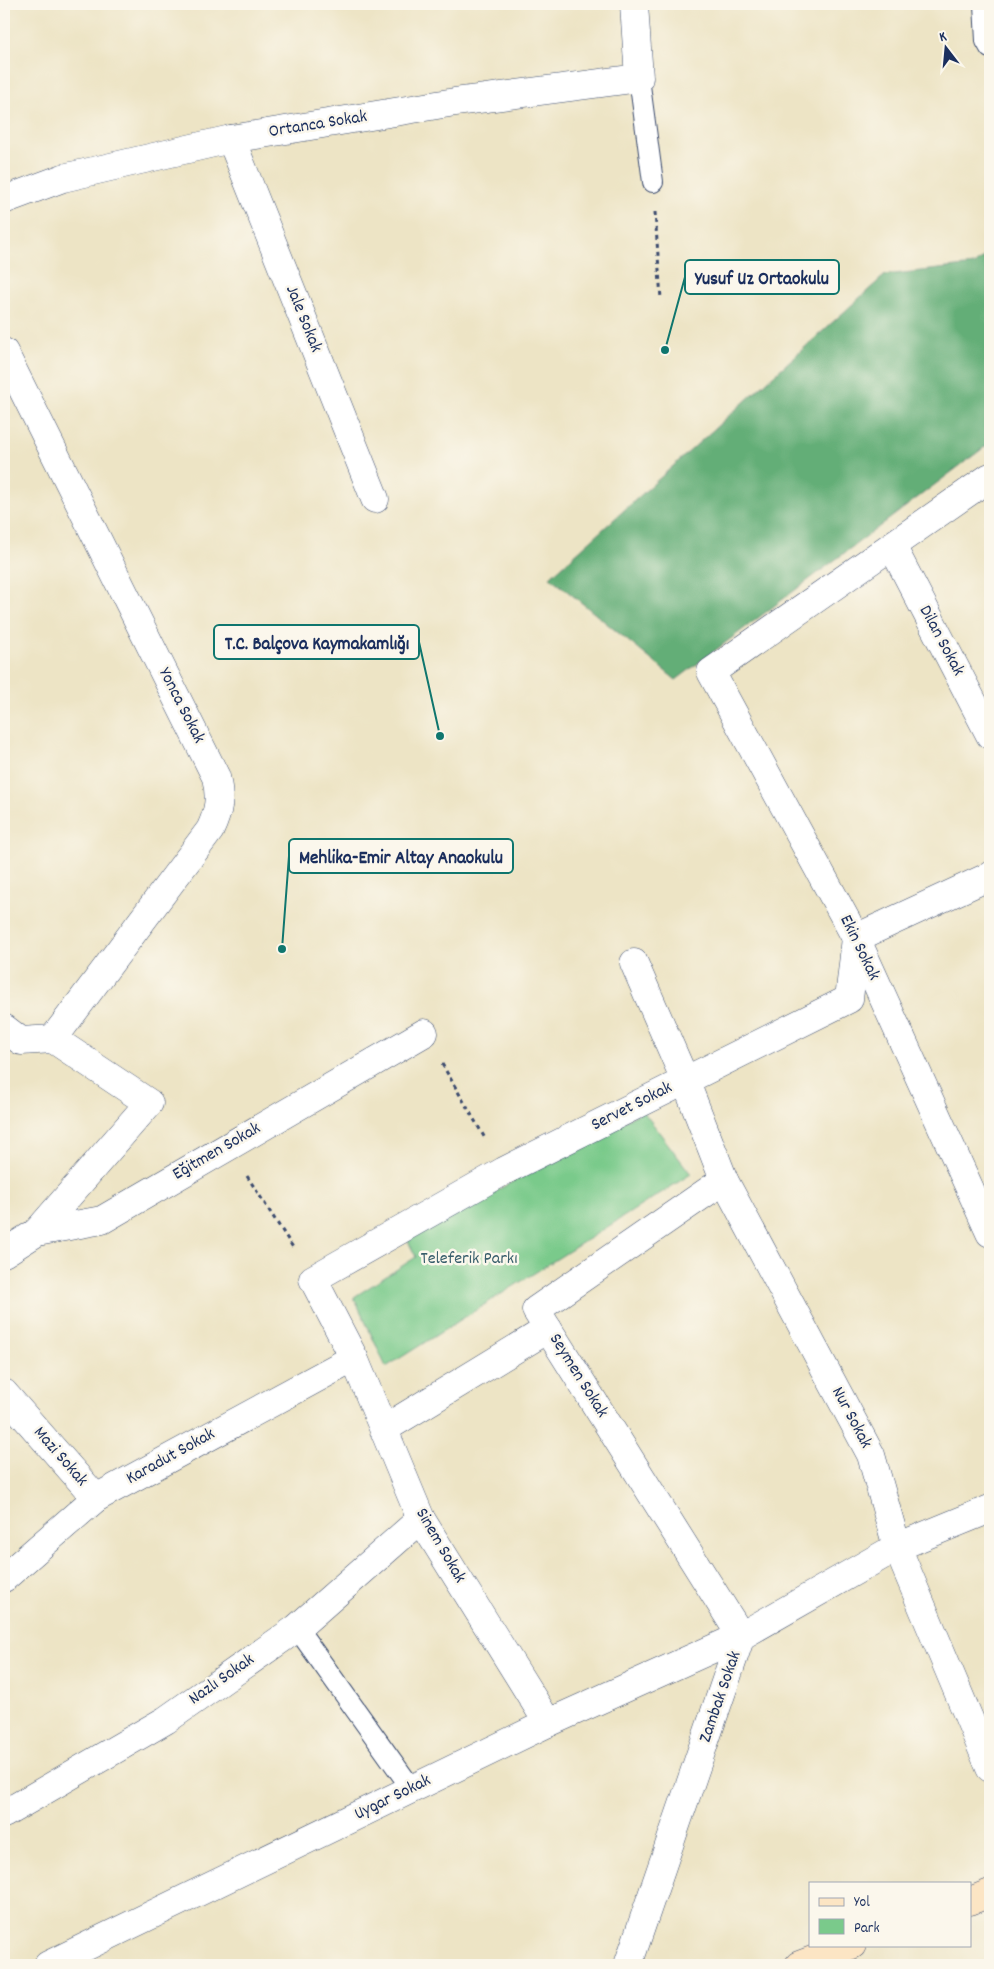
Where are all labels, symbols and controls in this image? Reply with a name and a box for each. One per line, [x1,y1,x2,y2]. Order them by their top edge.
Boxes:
north arrow [922,22,972,72]
text: K [937,27,949,48]
street label: Ortanca Sokak [267,105,369,145]
callout: Yusuf Uz Ortaokulu [685,260,839,294]
text: Yusuf Uz Ortaokulu [694,267,829,294]
street label: Jale Sokak [278,282,328,356]
street label: Dilan Sokak [912,601,970,681]
callout: T.C. Balçova Kaymakamlığı [214,625,419,659]
text: T.C. Balçova Kaymakamlığı [225,632,409,659]
street label: Yonca Sokak [151,664,211,748]
callout: Mehlika-Emir Altay Anaokulu [289,839,513,873]
text: Mehlika-Emir Altay Anaokulu [299,846,503,873]
street label: Ekin Sokak [832,911,886,985]
street label: Servet Sokak [587,1076,677,1138]
street label: Eğitmen Sokak [168,1117,266,1187]
park label: Teleferik Parkı [420,1247,518,1272]
street label: Seymen Sokak [542,1329,614,1423]
street label: Nur Sokak [824,1383,878,1453]
street label: Mazi Sokak [27,1421,93,1493]
street label: Karadut Sokak [122,1422,220,1492]
street label: Sinem Sokak [408,1504,472,1588]
street label: Nazlı Sokak [184,1648,260,1712]
street label: Zambak Sokak [694,1648,748,1746]
street label: Uygar Sokak [351,1769,435,1827]
legend [809,1882,972,1946]
text: Yol [854,1892,870,1914]
text: Park [854,1918,880,1940]

